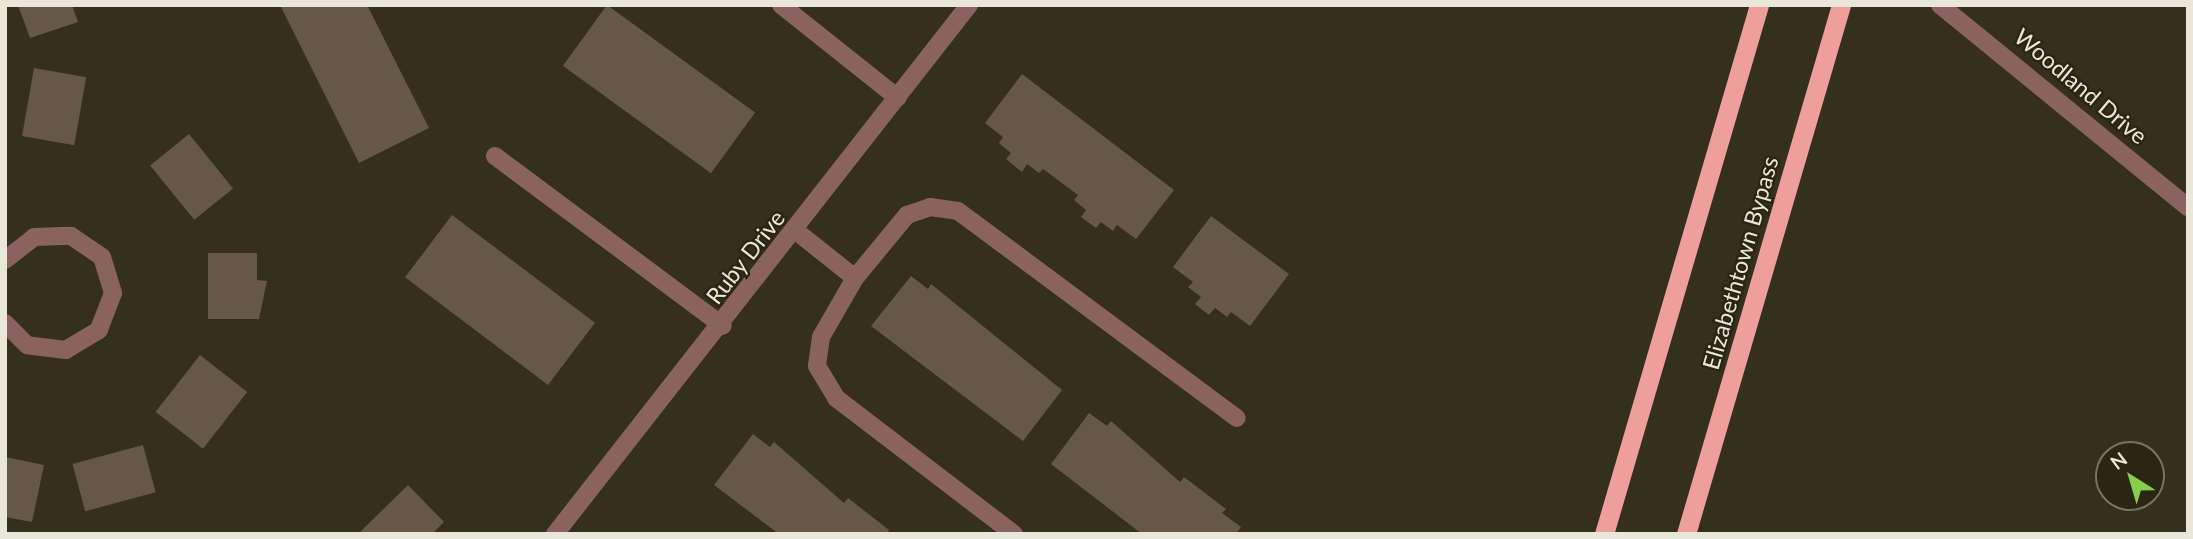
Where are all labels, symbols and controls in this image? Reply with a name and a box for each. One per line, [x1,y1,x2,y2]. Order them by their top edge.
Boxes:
street label: Woodland Drive [2009,22,2153,150]
street label: Elizabethtown Bypass [1696,153,1784,373]
street label: Ruby Drive [700,204,790,310]
north arrow [2095,441,2165,511]
text: N [2105,447,2131,474]

